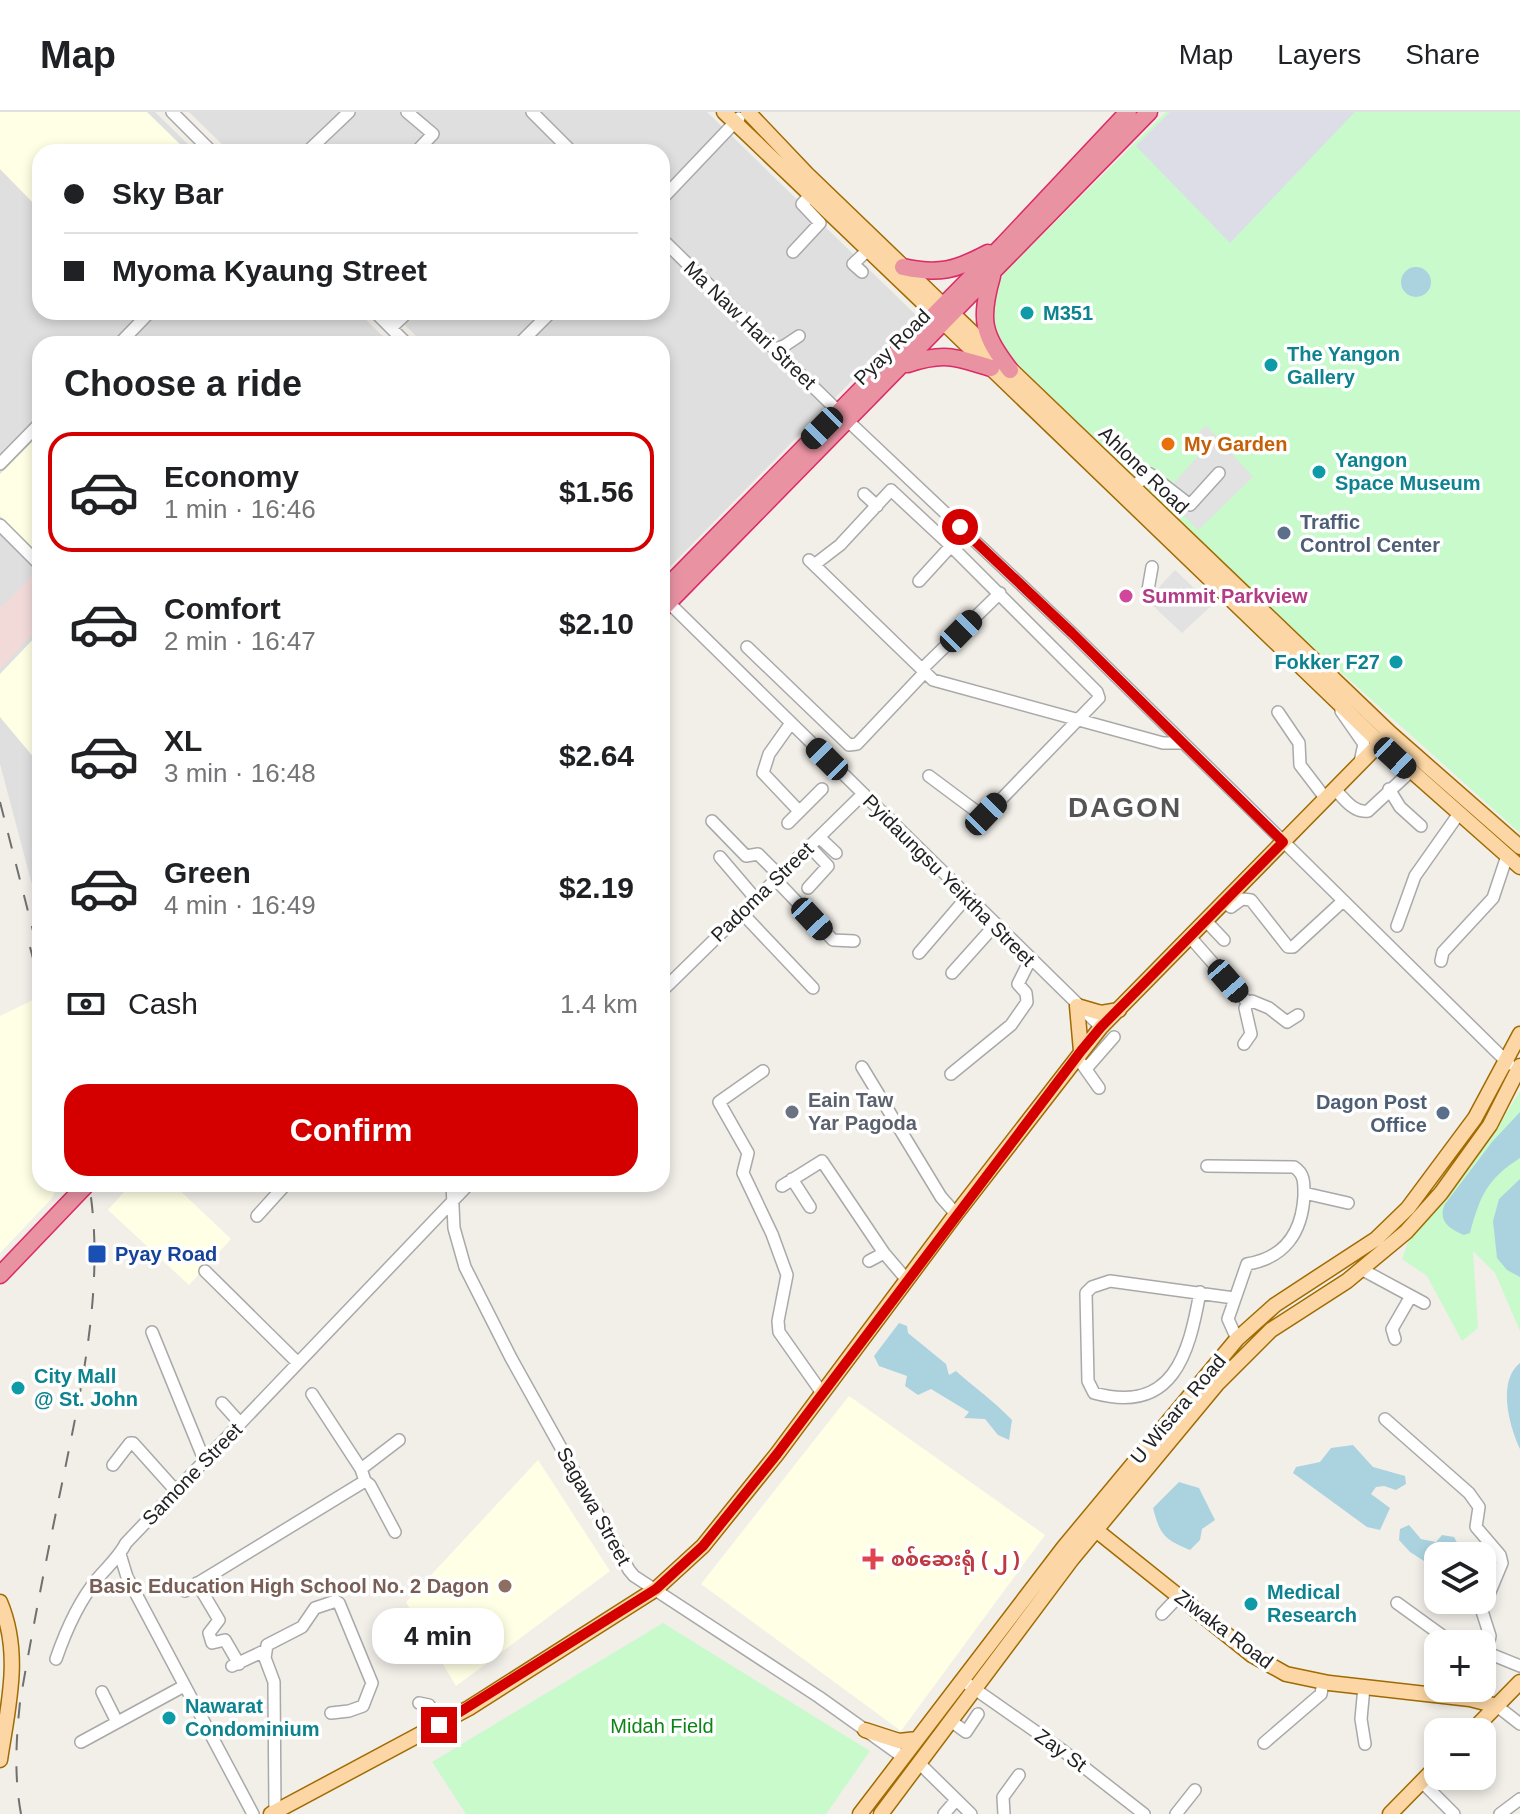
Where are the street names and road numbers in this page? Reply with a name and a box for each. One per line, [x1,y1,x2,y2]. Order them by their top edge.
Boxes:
street label: Ma Naw Hari Street [680,256,821,394]
street label: Pyay Road [850,305,934,389]
street label: Ahlone Road [1095,422,1193,518]
street label: Pyidaungsu Yeiktha Street [859,790,1040,971]
street label: Padoma Street [706,837,818,946]
street label: U Wisara Road [1126,1350,1230,1468]
street label: Samone Street [138,1418,247,1530]
street label: Sagawa Street [553,1443,636,1569]
street label: Ziwaka Road [1171,1585,1277,1673]
street label: Zay St [1031,1724,1091,1776]

